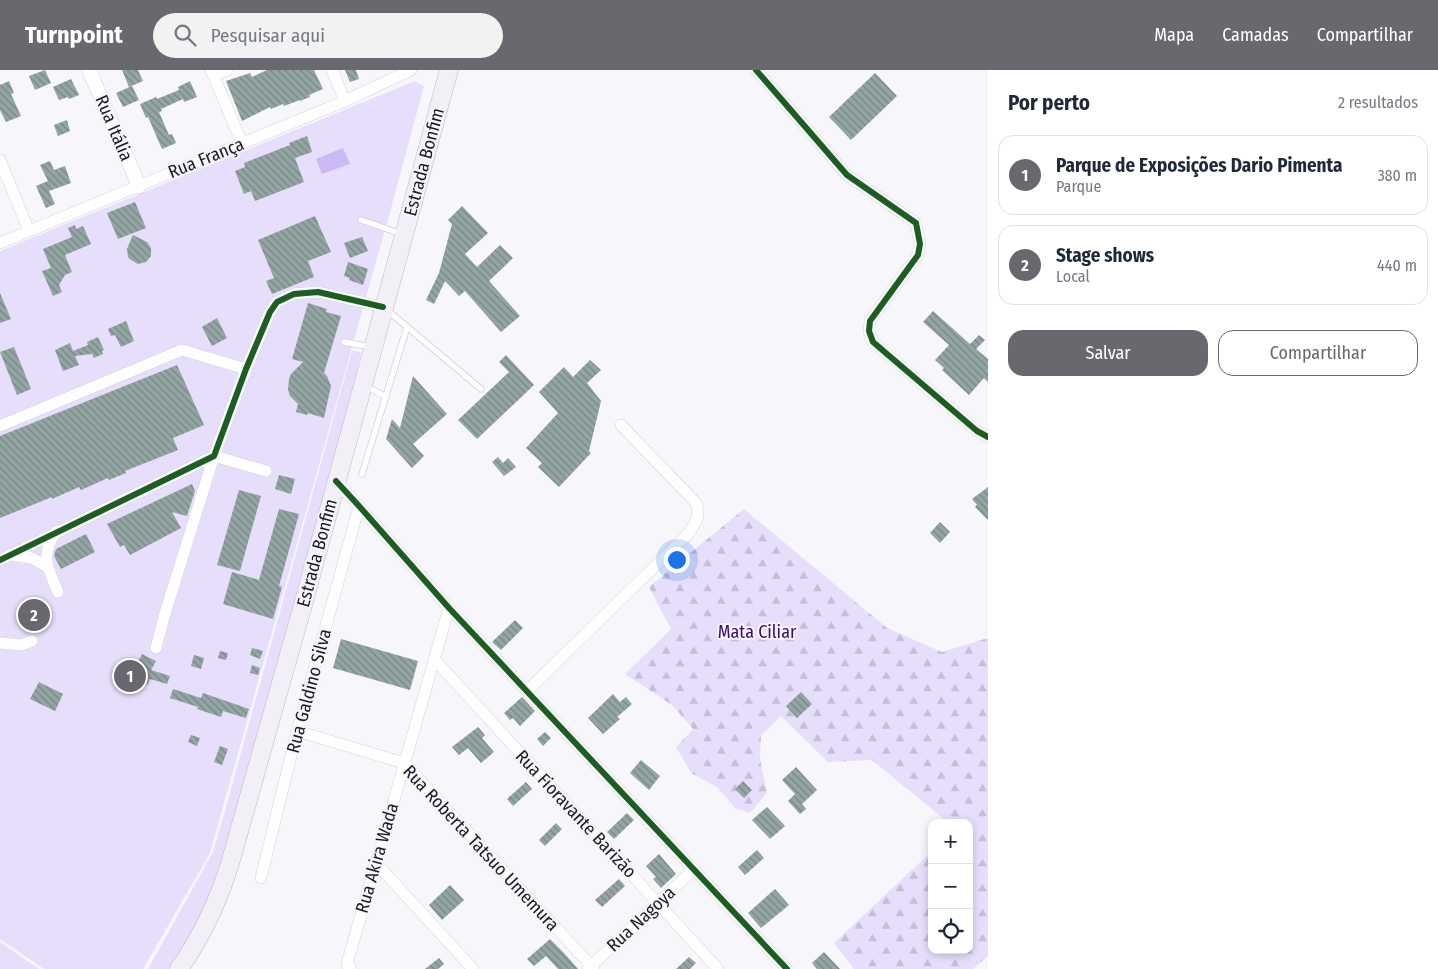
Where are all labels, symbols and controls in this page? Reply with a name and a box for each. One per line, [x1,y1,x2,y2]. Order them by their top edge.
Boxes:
search box [153,13,503,58]
text: Turnpoint [25,21,123,49]
icon: search [171,21,199,49]
text: Pesquisar aqui [211,24,325,47]
text: Mapa [1154,24,1194,46]
text: Camadas [1222,24,1289,46]
text: Compartilhar [1317,24,1413,46]
text: Por perto [1008,90,1090,116]
street label: Rua Itália [90,92,138,164]
text: 2 resultados [1338,93,1418,112]
street label: Estrada Bonfim [399,105,449,219]
street label: Rua França [165,133,247,183]
text: Parque de Exposições Dario Pimenta [1056,154,1342,177]
text: 1 [1022,166,1028,185]
text: 380 m [1377,166,1417,185]
text: Parque [1056,177,1101,196]
text: Stage shows [1056,244,1154,267]
text: 2 [1021,256,1029,275]
text: 440 m [1377,256,1417,275]
text: Local [1056,267,1090,286]
button: Salvar [1008,330,1208,376]
button: Compartilhar [1218,330,1418,376]
street label: Estrada Bonfim [292,496,342,610]
your location [664,547,690,573]
pin: 2 [18,596,50,634]
park label: Mata Ciliar [718,621,797,643]
street label: Rua Galdino Silva [282,626,336,756]
pin: 1 [114,657,146,695]
street label: Rua Fioravante Barizão [511,745,641,883]
street label: Rua Roberta Tatsuo Umemura [398,760,564,936]
street label: Rua Akira Wada [351,800,403,916]
map controls [928,819,973,954]
button: + [928,819,973,864]
button: − [928,864,973,909]
street label: Rua Nagoya [602,882,680,956]
button: locate [928,909,973,954]

